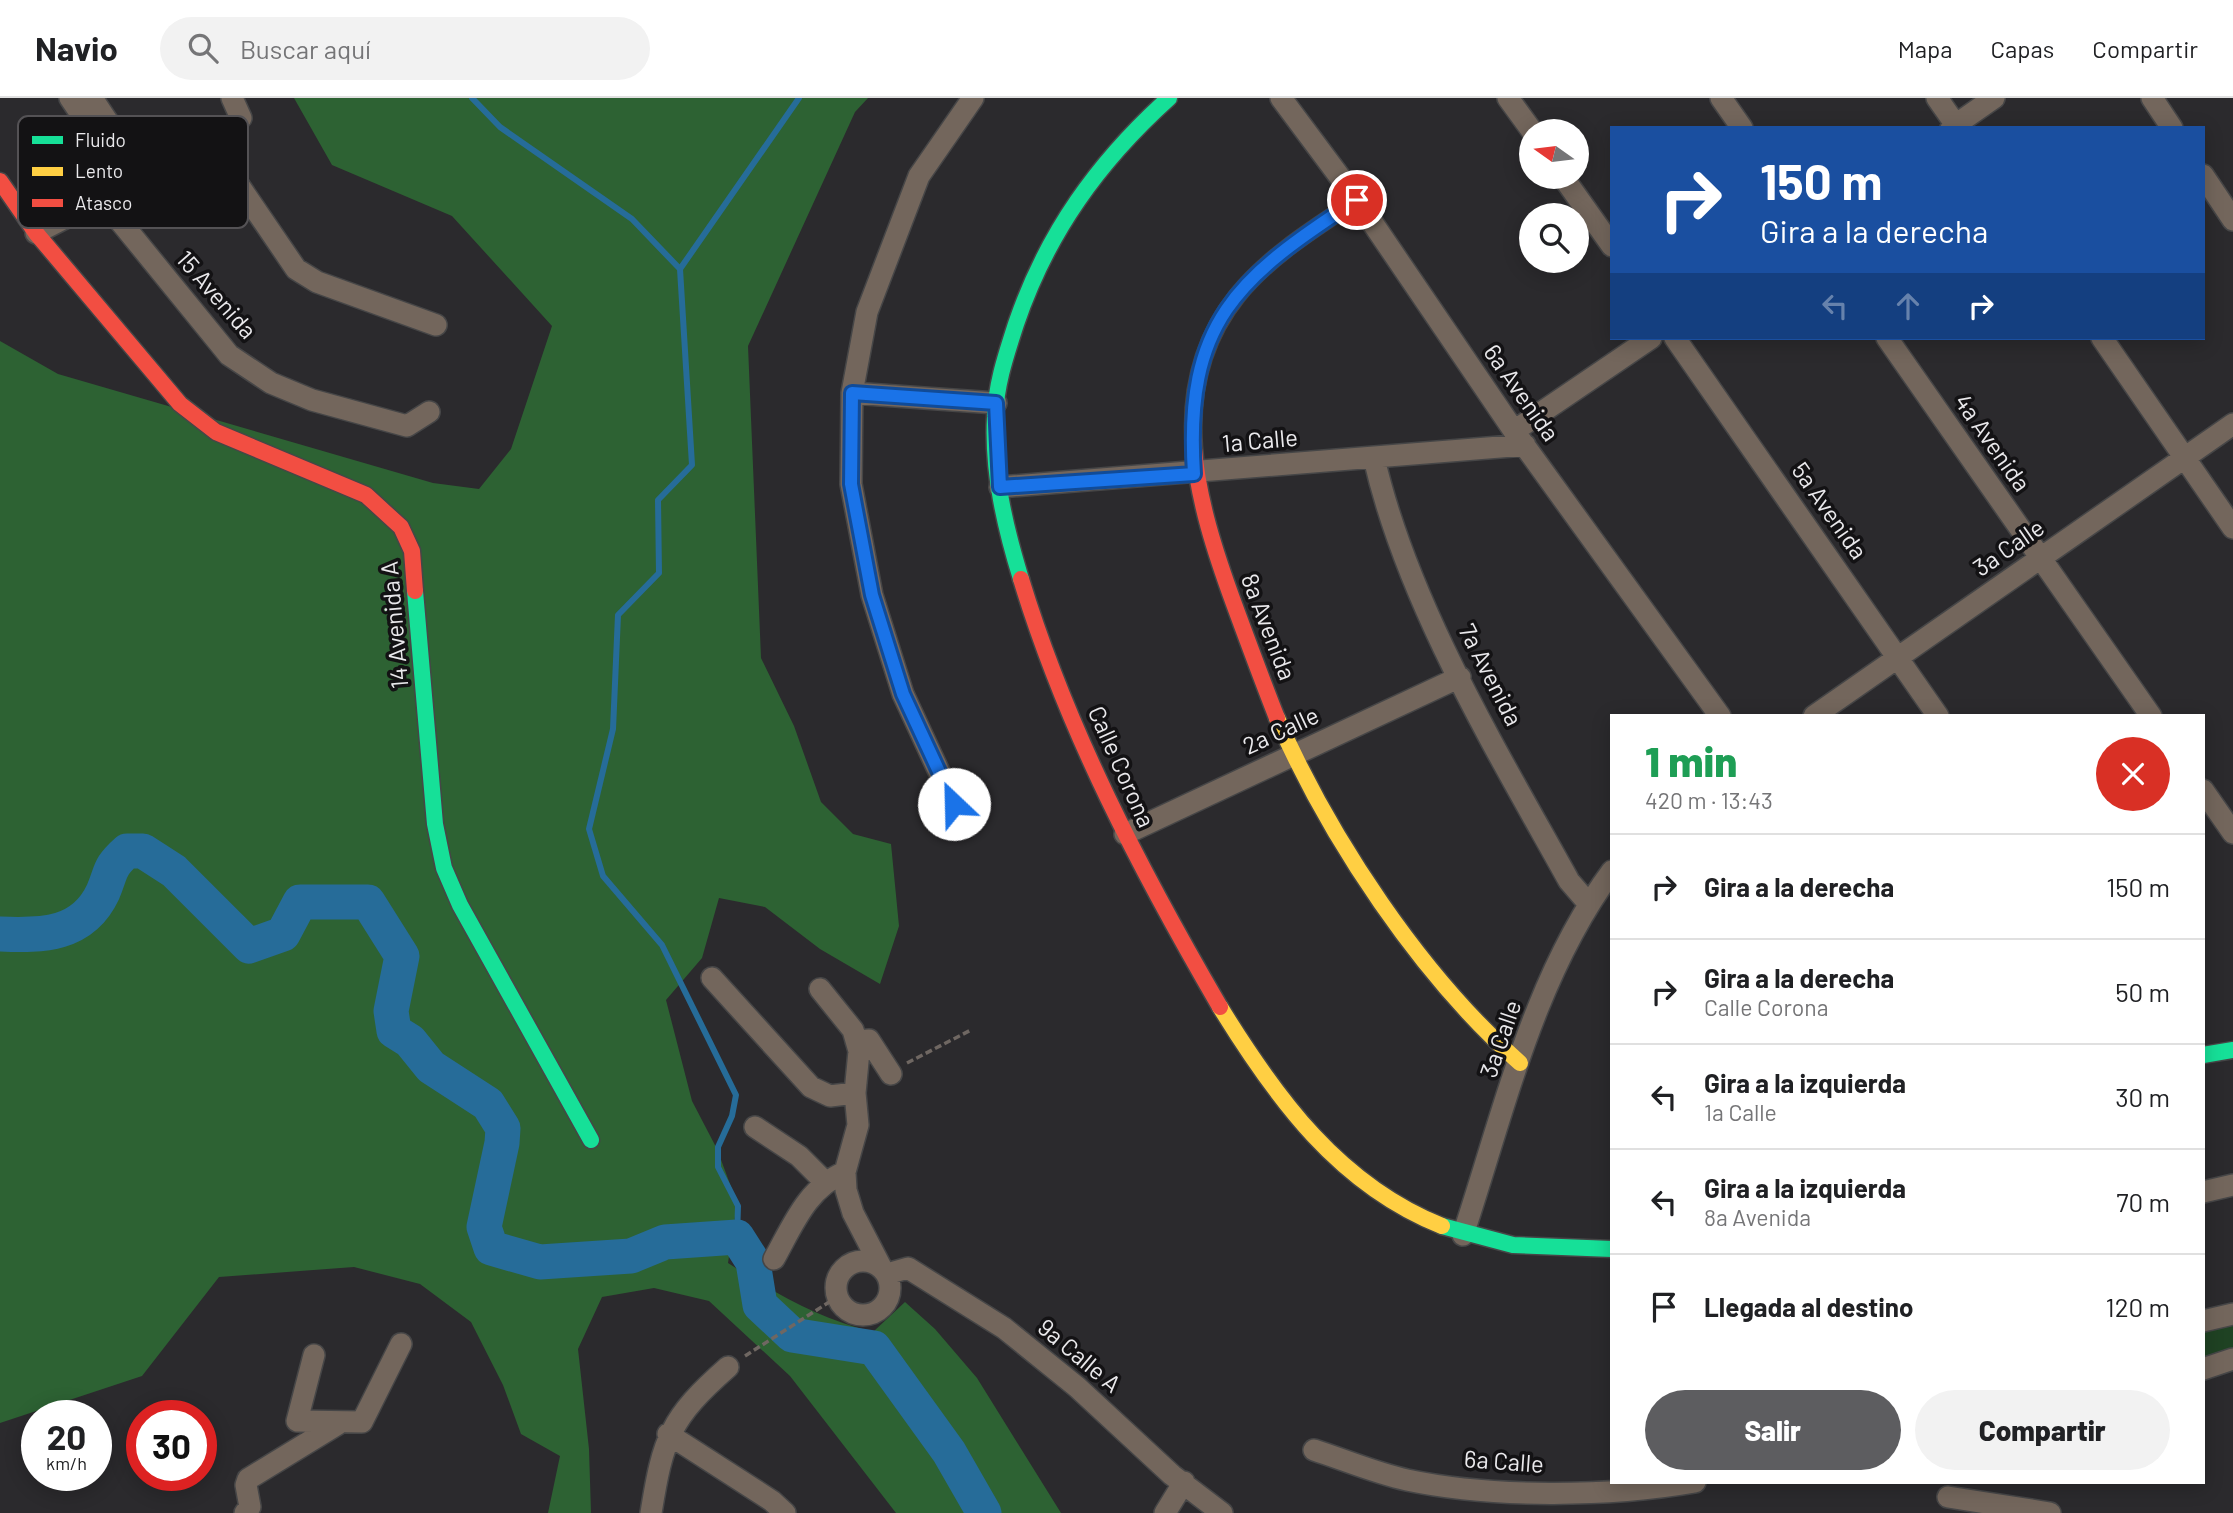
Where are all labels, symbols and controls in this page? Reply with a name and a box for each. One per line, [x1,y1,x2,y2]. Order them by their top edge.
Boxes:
search box [160,17,650,80]
text: Navio [35,28,118,68]
icon: search [184,29,222,67]
text: Buscar aquí [240,33,371,64]
text: Mapa [1898,34,1953,63]
text: Capas [1991,34,2054,63]
text: Compartir [2092,34,2198,63]
legend [18,116,248,228]
north arrow [1519,119,1589,189]
map controls [1519,119,1589,273]
text: Fluido [75,128,126,151]
text: 150 m [1760,151,1882,210]
icon: right [1645,154,1736,245]
text: Lento [75,159,123,182]
pin [1327,170,1387,230]
icon: arrive [1338,181,1376,219]
text: Atasco [75,191,132,214]
button: search [1519,203,1589,273]
text: Gira a la derecha [1760,211,1988,249]
street label: 15 Avenida [171,244,263,344]
icon: left [1816,287,1854,325]
icon: ahead [1889,287,1927,325]
icon: right [1962,287,2000,325]
street label: 6a Avenida [1478,338,1566,446]
street label: 4a Avenida [1949,388,2037,496]
street label: 1a Calle [1221,422,1299,457]
street label: 5a Avenida [1786,456,1874,564]
street label: 3a Calle [1967,512,2049,582]
street label: 14 Avenida A [373,560,414,690]
street label: 8a Avenida [1236,569,1303,684]
street label: 7a Avenida [1453,618,1529,730]
street label: 2a Calle [1238,700,1323,760]
street label: Calle Corona [1083,701,1162,832]
text: 1 min [1645,735,1737,785]
button: close [2096,737,2170,811]
position arrow [917,767,991,841]
text: 420 m · 13:43 [1645,786,1773,814]
icon: right [1645,868,1683,906]
text: Gira a la derecha [1704,871,1894,902]
text: 150 m [2106,871,2170,902]
text: Gira a la derecha [1704,962,1894,993]
icon: right [1645,973,1683,1011]
text: 50 m [2115,976,2170,1007]
text: Calle Corona [1704,993,1828,1021]
street label: 3a Calle [1473,996,1526,1081]
text: Gira a la izquierda [1704,1067,1906,1098]
icon: left [1645,1078,1683,1116]
text: 30 m [2115,1081,2170,1112]
text: 1a Calle [1704,1098,1777,1126]
text: Gira a la izquierda [1704,1172,1906,1203]
icon: left [1645,1183,1683,1221]
text: 70 m [2116,1186,2170,1217]
text: 8a Avenida [1704,1203,1811,1231]
icon: arrive [1645,1288,1683,1326]
text: Llegada al destino [1704,1291,1913,1322]
text: 120 m [2106,1291,2170,1322]
street label: 9a Calle A [1033,1312,1127,1398]
button: Salir [1645,1390,1901,1470]
button: Compartir [1915,1390,2170,1470]
speed limit sign: 30 [126,1400,217,1491]
text: 20 [47,1415,86,1457]
street label: 6a Calle [1463,1443,1545,1478]
text: km/h [46,1452,87,1474]

